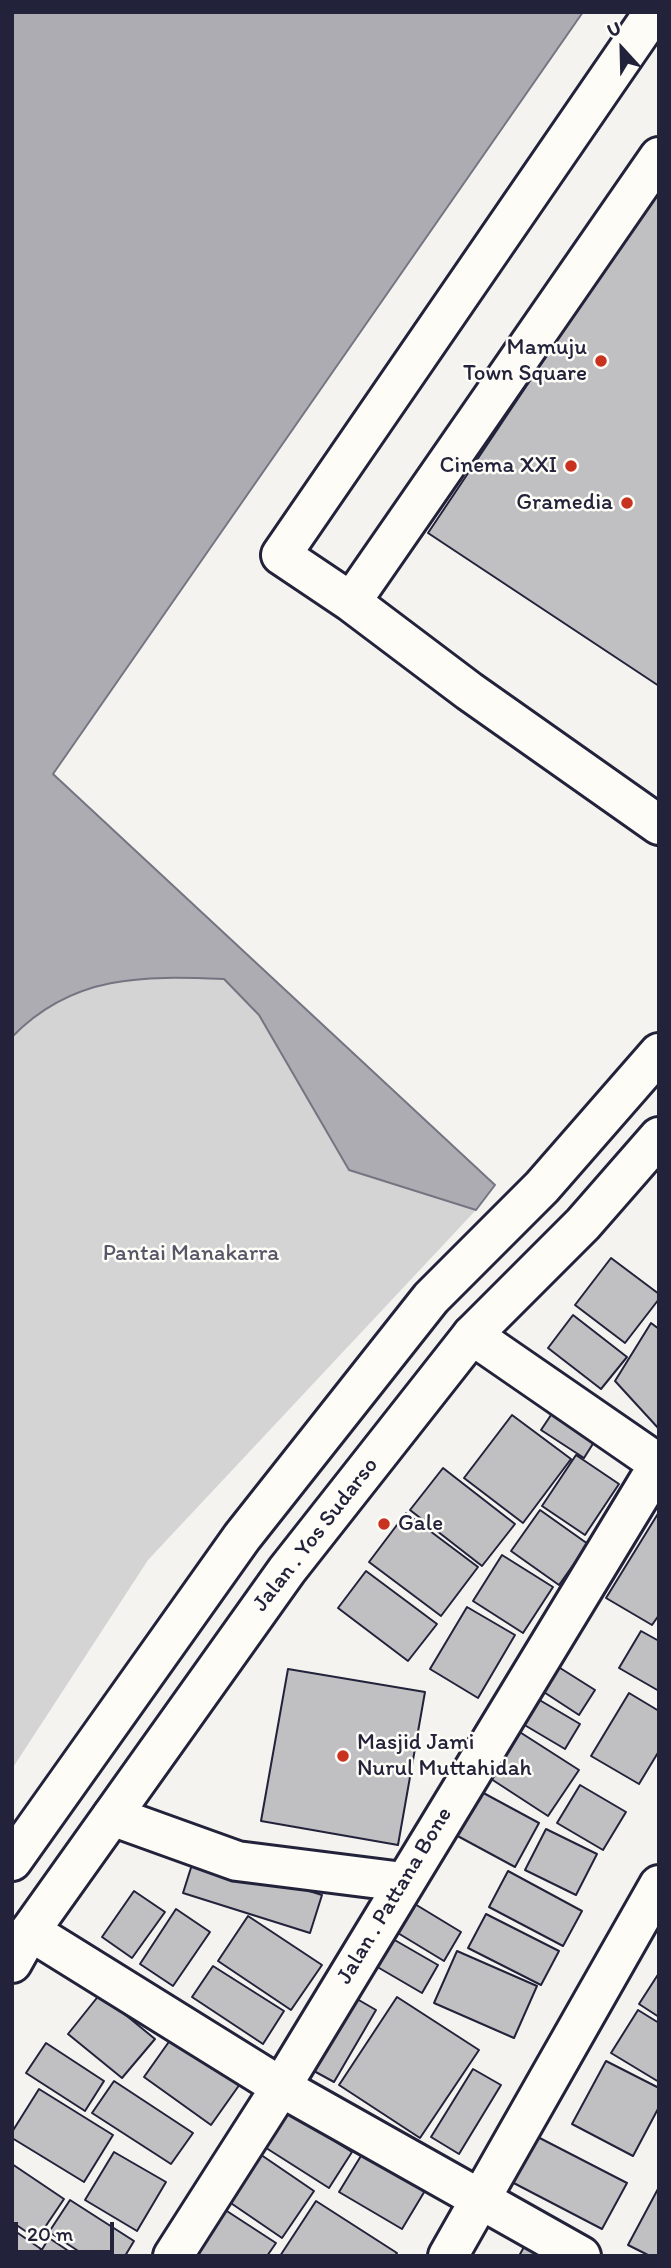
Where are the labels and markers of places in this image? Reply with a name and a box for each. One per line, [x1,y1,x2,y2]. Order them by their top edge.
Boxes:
place label: Mamuju Town Square [463,334,587,388]
marker: Mamuju Town Square [593,353,609,369]
place label: Cinema XXI [439,452,557,480]
marker: Cinema XXI [563,458,579,474]
place label: Gramedia [516,489,613,517]
marker: Gramedia [619,495,635,511]
place label: Gale [398,1510,443,1538]
marker: Gale [376,1516,392,1532]
place label: Masjid Jami Nurul Muttahidah [357,1729,532,1783]
marker: Masjid Jami Nurul Muttahidah [335,1748,351,1764]

